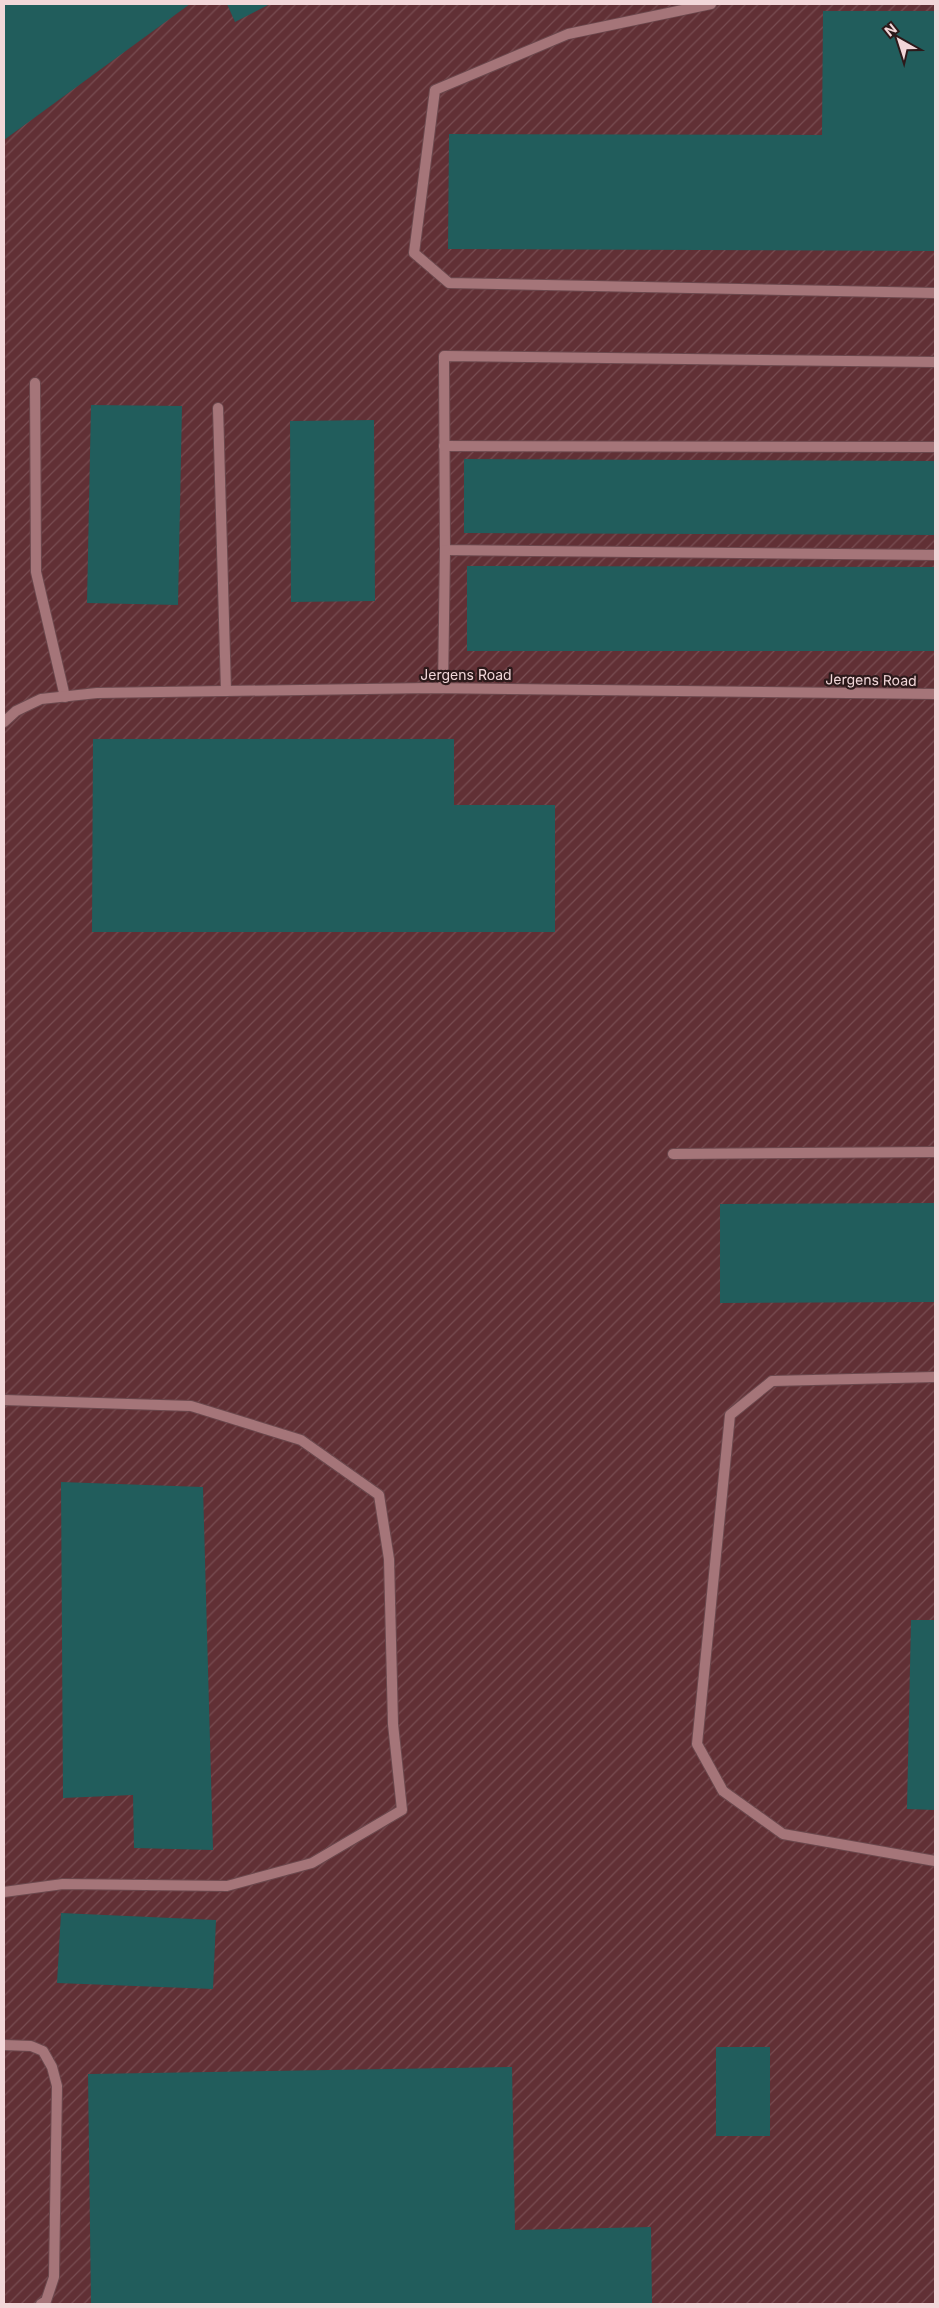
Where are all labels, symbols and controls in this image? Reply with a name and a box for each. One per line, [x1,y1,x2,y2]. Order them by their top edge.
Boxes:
north arrow [874,15,924,65]
text: N [881,20,900,39]
street label: Jergens Road [420,666,512,683]
street label: Jergens Road [825,670,917,689]

